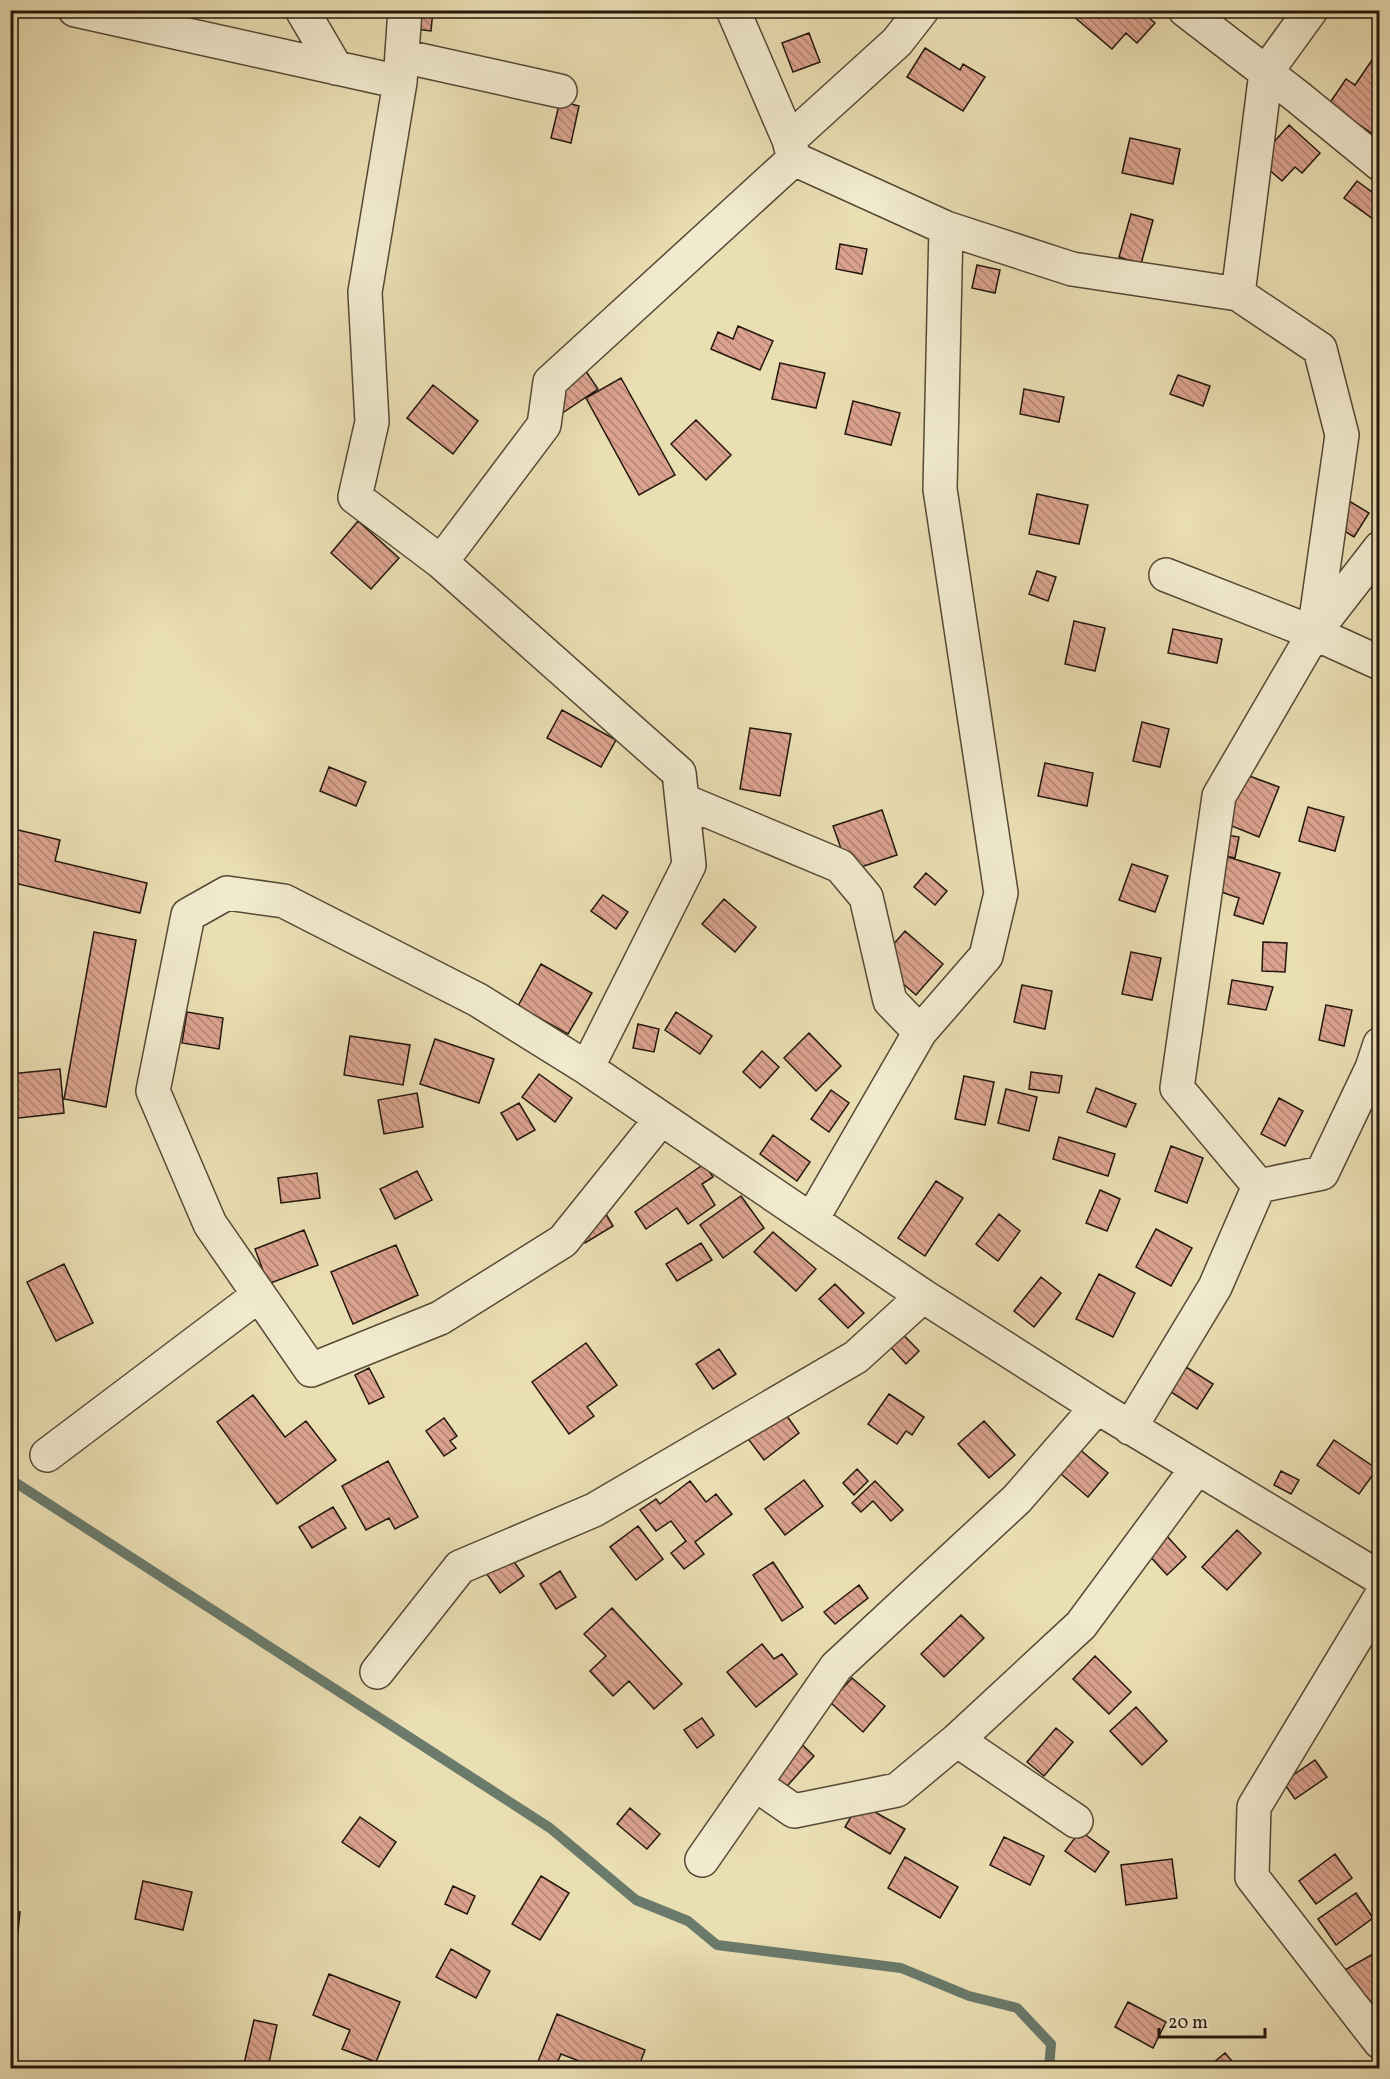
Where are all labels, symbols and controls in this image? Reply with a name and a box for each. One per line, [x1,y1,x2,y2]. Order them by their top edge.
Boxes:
scale bar [1159,2001,1266,2039]
text: 20 m [1168,2011,1208,2036]

